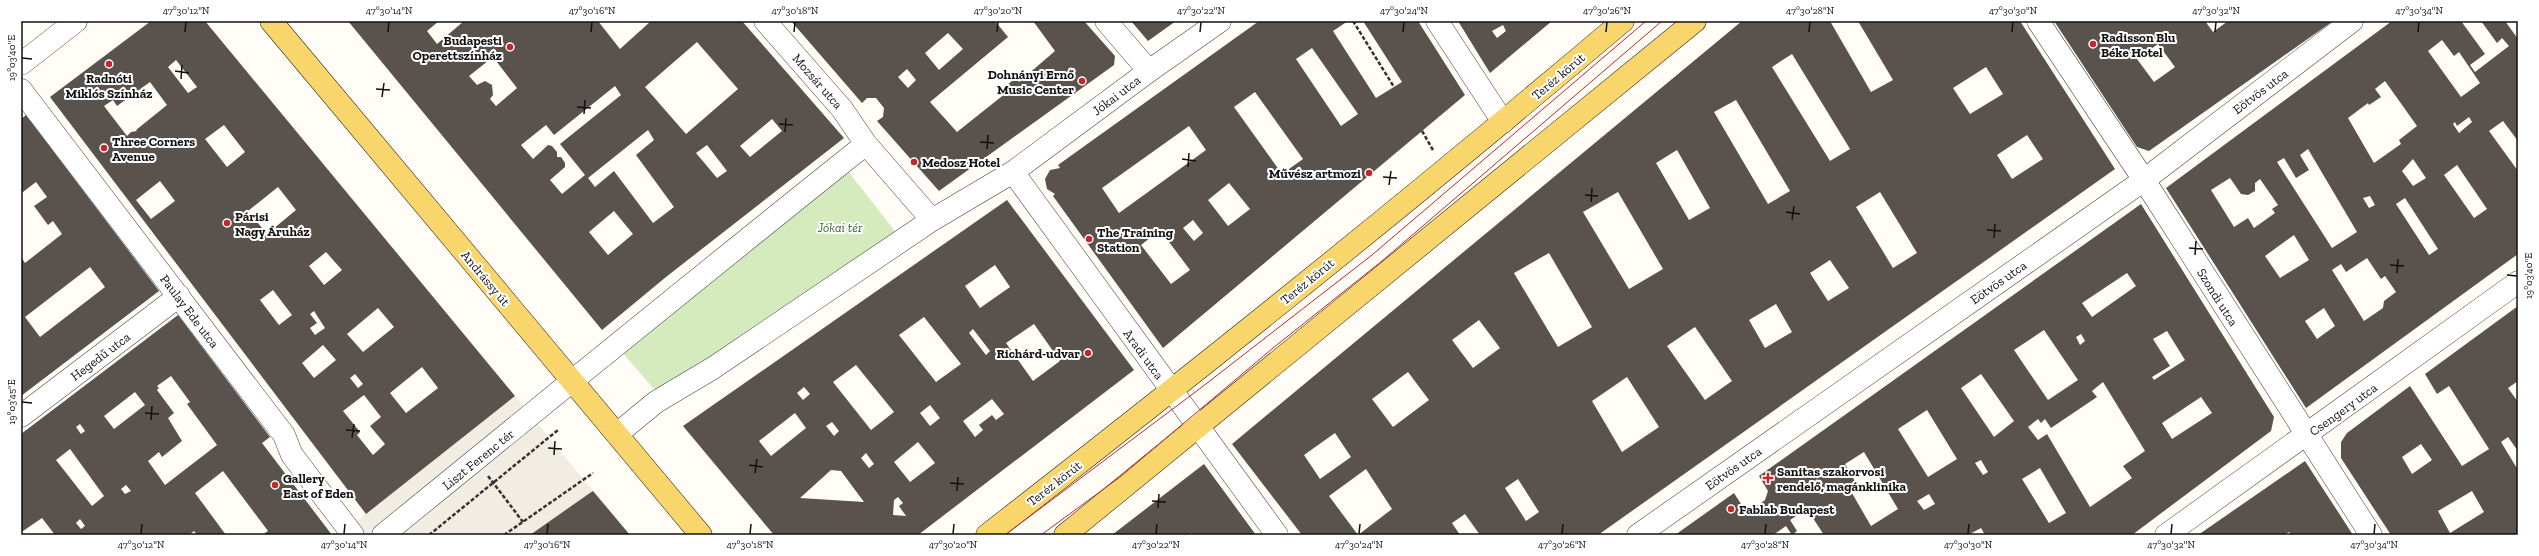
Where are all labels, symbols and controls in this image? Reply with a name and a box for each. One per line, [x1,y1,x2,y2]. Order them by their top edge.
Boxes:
text: 47°30'12"N [163,5,210,17]
text: 47°30'14"N [366,5,413,17]
text: 47°30'16"N [569,5,616,17]
text: 47°30'18"N [772,5,819,17]
text: 47°30'20"N [974,5,1023,17]
text: 47°30'22"N [1177,5,1226,17]
text: 47°30'24"N [1380,5,1429,17]
text: 47°30'26"N [1583,5,1632,17]
text: 47°30'28"N [1786,5,1835,17]
text: 47°30'30"N [1989,5,2038,17]
text: 47°30'32"N [2192,5,2240,17]
text: 47°30'34"N [2395,5,2443,17]
place label: Radisson Blu Béke Hotel [2101,30,2176,60]
place label: Budapesti Operettszínház [413,33,502,63]
text: 19°03'40"E [6,35,18,81]
marker: Radisson Blu Béke Hotel [2088,39,2098,49]
marker: Budapesti Operettszínház [505,42,515,52]
street label: Teréz körút [1529,50,1588,103]
street label: Mozsár utca [790,51,846,113]
marker: Radnóti Miklós Színház [104,59,114,69]
street label: Eötvös utca [2230,65,2291,117]
place label: Dohnányi Ernő Music Center [988,67,1074,97]
place label: Radnóti Miklós Színház [66,71,152,101]
street label: Jókai utca [1089,72,1144,118]
marker: Dohnányi Ernő Music Center [1077,76,1087,86]
place label: Three Corners Avenue [112,134,195,164]
marker: Three Corners Avenue [99,143,109,153]
place label: Medosz Hotel [922,155,1000,170]
marker: Medosz Hotel [909,157,919,167]
place label: Művész artmozi [1269,166,1361,181]
marker: Művész artmozi [1364,168,1374,178]
place label: Párisi Nagy Áruház [235,209,310,239]
marker: Párisi Nagy Áruház [222,218,232,228]
park label: Jókai tér [817,220,863,235]
place label: The Training Station [1097,225,1174,255]
marker: The Training Station [1084,234,1094,244]
street label: Andrássy út [458,248,513,309]
text: 19°03'40"E [2523,253,2535,299]
street label: Teréz körút [1277,255,1337,308]
street label: Eötvös utca [1967,257,2030,307]
street label: Szondi utca [2194,266,2242,329]
street label: Paulay Ede utca [157,272,222,352]
street label: Aradi utca [1120,326,1167,383]
street label: Hegedű utca [68,329,134,384]
place label: Richárd-udvar [997,346,1080,361]
marker: Richárd-udvar [1083,348,1093,358]
text: 19°03'45"E [6,379,18,425]
street label: Csengery utca [2307,379,2381,439]
street label: Liszt Ferenc tér [440,426,517,493]
street label: Eötvös utca [1702,443,1765,493]
street label: Teréz körút [1024,457,1085,509]
place label: Sanitas szakorvosi rendelő, magánklinika [1777,464,1906,494]
place label: Gallery East of Eden [283,471,354,501]
marker: Sanitas szakorvosi rendelő, magánklinika [1762,472,1774,484]
marker: Gallery East of Eden [270,480,280,490]
place label: Fablab Budapest [1739,502,1835,517]
marker: Fablab Budapest [1726,504,1736,514]
text: 47°30'12"N [118,539,165,551]
text: 47°30'14"N [321,539,368,551]
text: 47°30'16"N [524,539,571,551]
text: 47°30'18"N [727,539,774,551]
text: 47°30'20"N [929,539,978,551]
text: 47°30'22"N [1132,539,1181,551]
text: 47°30'24"N [1335,539,1384,551]
text: 47°30'26"N [1538,539,1587,551]
text: 47°30'28"N [1741,539,1790,551]
text: 47°30'30"N [1944,539,1993,551]
text: 47°30'32"N [2147,539,2195,551]
text: 47°30'34"N [2350,539,2398,551]

